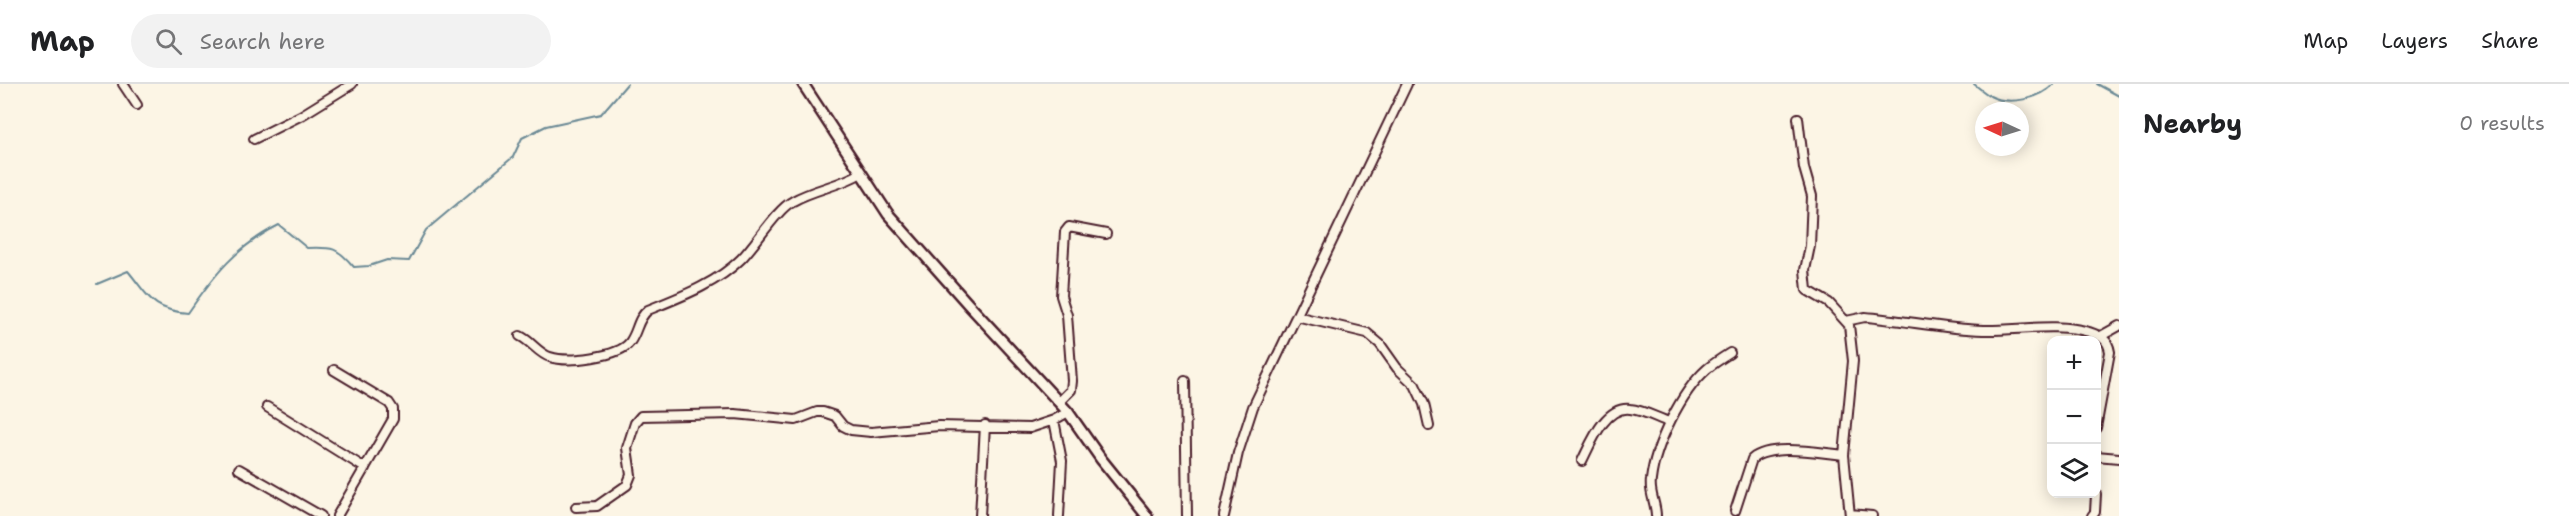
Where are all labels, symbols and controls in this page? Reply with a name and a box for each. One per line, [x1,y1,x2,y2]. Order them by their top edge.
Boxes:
search box [131,14,551,68]
text: Map [30,22,95,60]
icon: search [152,25,185,58]
text: Search here [200,27,325,56]
text: Map [2303,27,2348,55]
text: Layers [2381,27,2448,55]
text: Share [2481,27,2539,55]
north arrow [1975,102,2029,156]
text: Nearby [2143,106,2242,141]
text: 0 results [2459,110,2545,136]
map controls [2047,336,2101,498]
button: + [2047,336,2101,390]
button: − [2047,390,2101,444]
button: layers [2047,444,2101,498]

